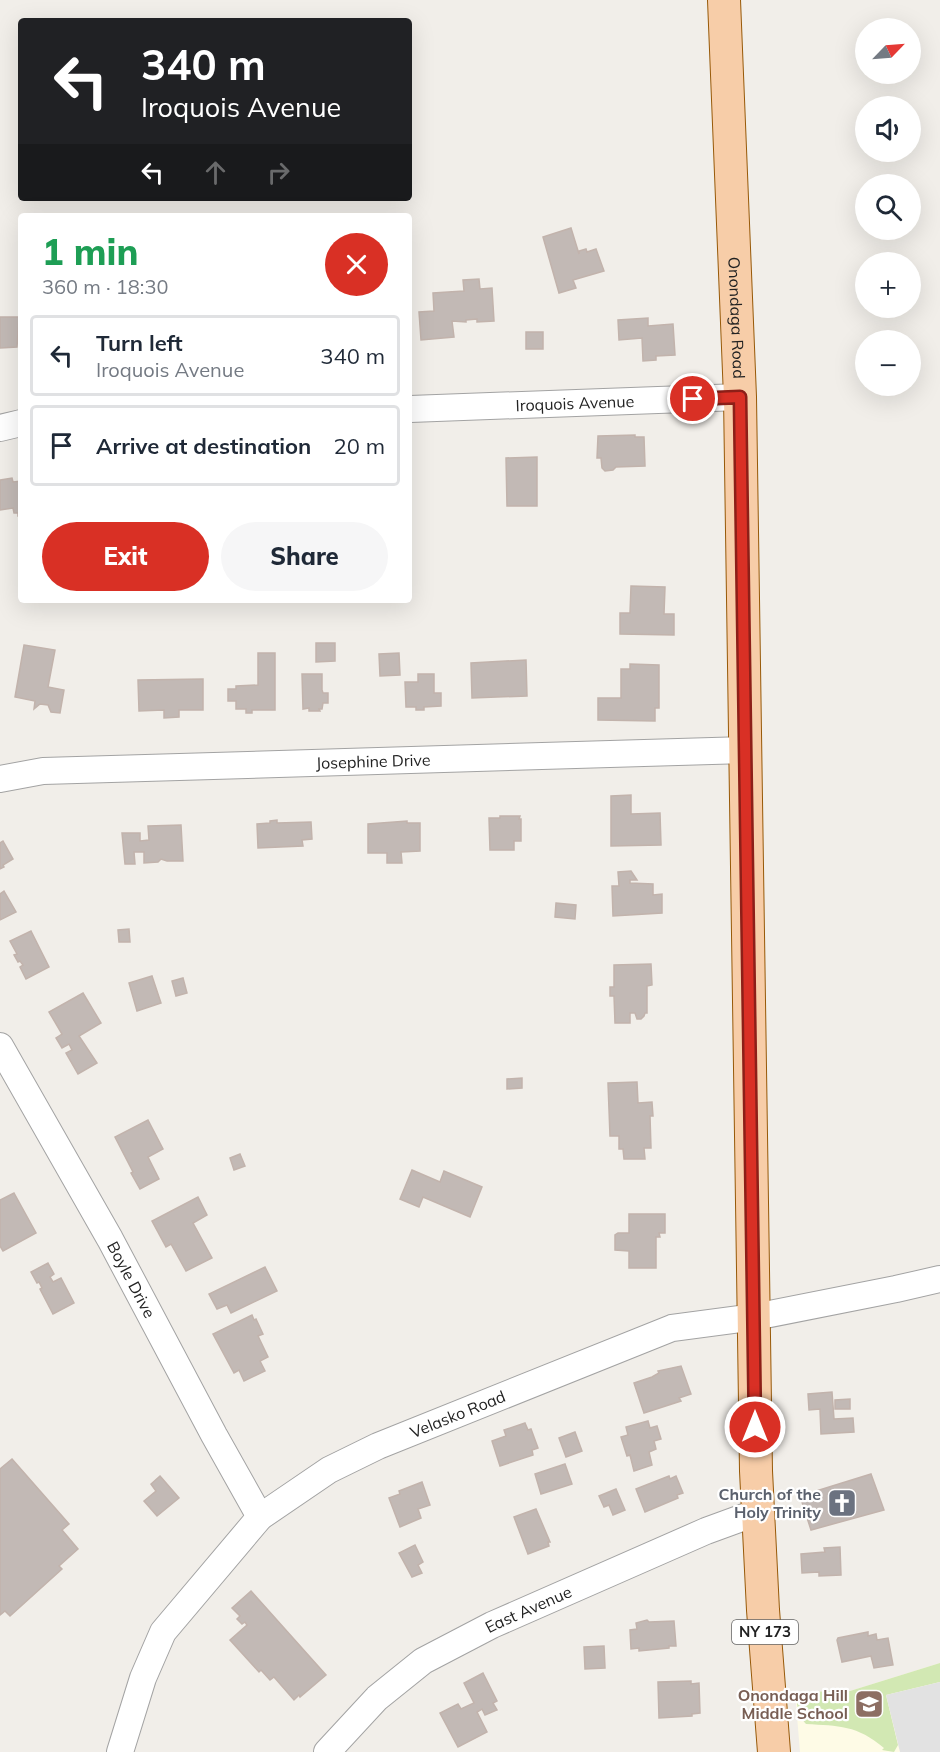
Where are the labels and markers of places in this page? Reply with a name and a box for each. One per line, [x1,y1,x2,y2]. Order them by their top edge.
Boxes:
pin [667,373,718,424]
place label: Church of the Holy Trinity [718,1484,821,1522]
church icon: Church of the Holy Trinity [826,1487,858,1519]
place label: Onondaga Hill Middle School [738,1685,848,1723]
school or university icon: Onondaga Hill Middle School [853,1688,885,1720]

